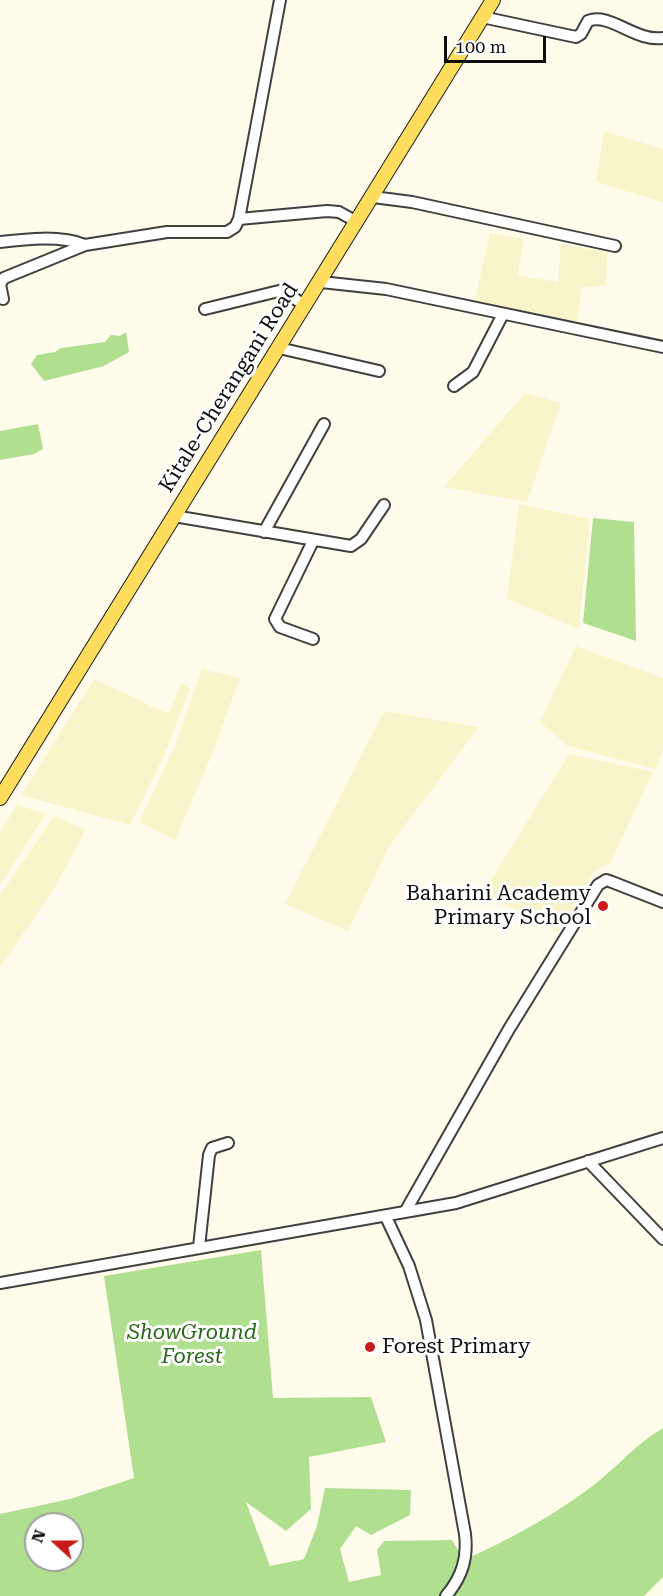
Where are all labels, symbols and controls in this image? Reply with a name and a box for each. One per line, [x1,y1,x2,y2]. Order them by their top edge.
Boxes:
scale bar [447,24,549,62]
text: 100 m [455,36,506,57]
street label: Kitale-Cherangani Road [154,279,304,497]
place label: Baharini Academy Primary School [406,881,591,931]
marker: Baharini Academy Primary School [596,899,610,913]
park label: ShowGround Forest [127,1320,257,1370]
place label: Forest Primary [382,1334,531,1360]
marker: Forest Primary [363,1340,377,1354]
north arrow [24,1512,84,1572]
text: N [28,1527,50,1545]

